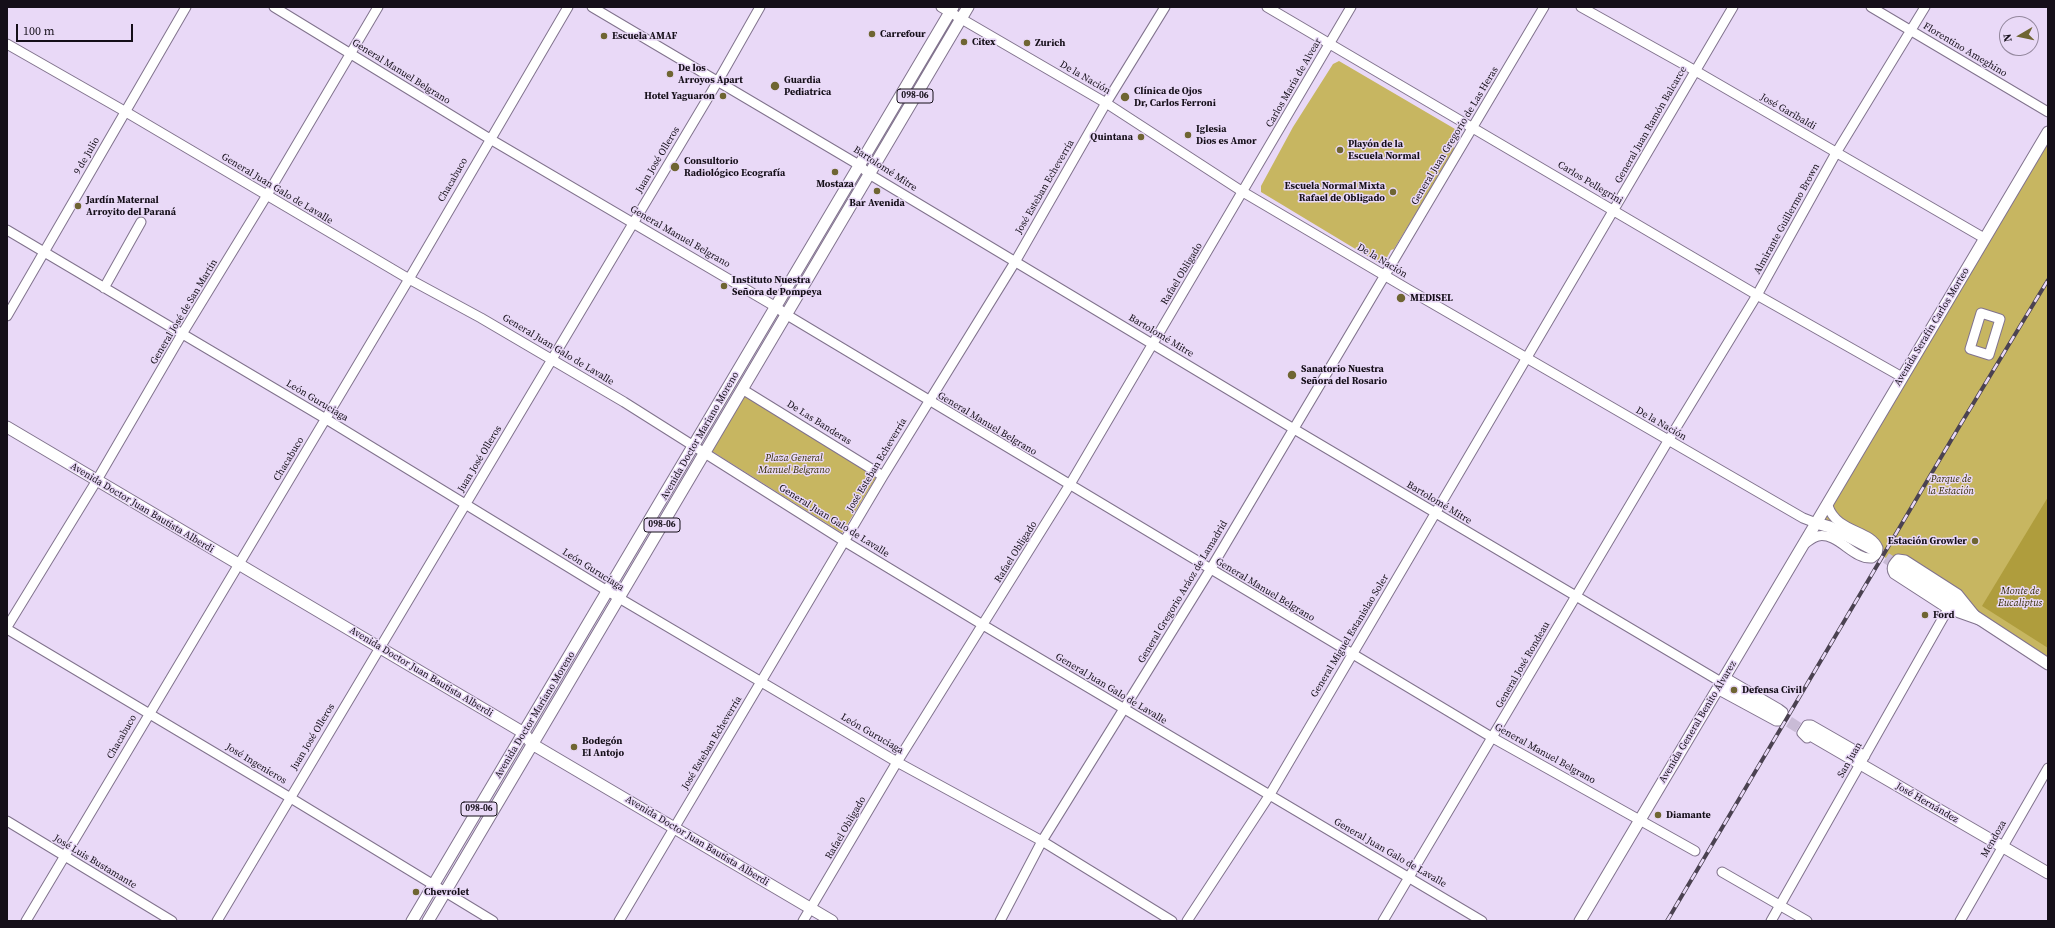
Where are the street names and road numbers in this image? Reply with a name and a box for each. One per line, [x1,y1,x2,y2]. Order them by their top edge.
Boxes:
street label: Florentino Ameghino [1921,20,2009,80]
street label: Carlos María de Alvear [1264,36,1324,130]
street label: General Manuel Belgrano [350,37,452,107]
street label: De la Nación [1058,59,1112,97]
street label: General Juan Ramón Balcarce [1613,64,1689,186]
street label: General Juan Gregorio de Las Heras [1409,65,1501,207]
road number: 098-06 [897,89,933,103]
street label: José Garibaldi [1758,91,1818,133]
street label: Juan José Olleros [633,125,683,195]
street label: 9 de Julio [72,135,102,177]
street label: José Esteban Echeverría [1013,138,1077,236]
street label: Bartolomé Mitre [851,144,919,194]
street label: General Juan Galo de Lavalle [219,151,335,227]
street label: Chacabuco [436,156,470,204]
street label: Carlos Pellegrini [1555,159,1625,207]
street label: Almirante Guillermo Brown [1751,162,1823,276]
street label: General Manuel Belgrano [628,203,732,271]
street label: Rafael Obligado [1159,241,1205,307]
street label: De la Nación [1355,241,1409,281]
street label: General José de San Martín [148,257,220,367]
street label: Avenida Serafín Carlos Morteo [1892,266,1972,388]
street label: General Juan Galo de Lavalle [500,312,616,388]
street label: Bartolomé Mitre [1126,312,1196,360]
street label: Avenida Doctor Mariano Moreno [658,370,742,502]
street label: León Guruciaga [284,378,350,424]
street label: General Manuel Belgrano [935,390,1039,458]
street label: De Las Banderas [784,398,854,448]
street label: De la Nación [1634,405,1688,443]
street label: José Esteban Echeverría [844,416,910,514]
street label: Juan José Olleros [455,424,505,494]
street label: Chacabuco [271,435,307,483]
street label: Avenida Doctor Juan Bautista Alberdi [68,460,216,556]
street label: Bartolomé Mitre [1404,479,1474,527]
street label: General Juan Galo de Lavalle [777,482,891,560]
road number: 098-06 [644,518,680,532]
street label: Rafael Obligado [992,519,1040,585]
street label: General Gregorio Aráoz de Lamadrid [1136,519,1230,665]
street label: León Guruciaga [560,546,626,594]
street label: General Manuel Belgrano [1213,556,1317,624]
street label: General Miguel Estanislao Soler [1308,572,1392,700]
street label: General José Rondeau [1493,620,1553,710]
street label: Avenida Doctor Juan Bautista Alberdi [347,624,495,720]
street label: Avenida Doctor Mariano Moreno [492,649,578,781]
street label: General Juan Galo de Lavalle [1053,651,1169,727]
street label: Avenida General Benito Álvarez [1657,659,1739,785]
street label: José Esteban Echeverría [679,694,745,792]
street label: Juan José Olleros [288,702,338,772]
street label: León Guruciaga [838,711,906,757]
street label: Chacabuco [105,713,139,761]
street label: General Manuel Belgrano [1492,721,1598,787]
street label: San Juan [1835,740,1865,780]
street label: José Ingenieros [223,741,289,787]
street label: José Hernández [1894,780,1960,826]
street label: Avenida Doctor Juan Bautista Alberdi [623,793,771,889]
street label: Rafael Obligado [823,794,869,862]
road number: 098-06 [461,802,497,816]
street label: General Juan Galo de Lavalle [1332,816,1448,890]
street label: Mendoza [1979,818,2009,860]
street label: José Luis Bustamante [51,832,139,892]

